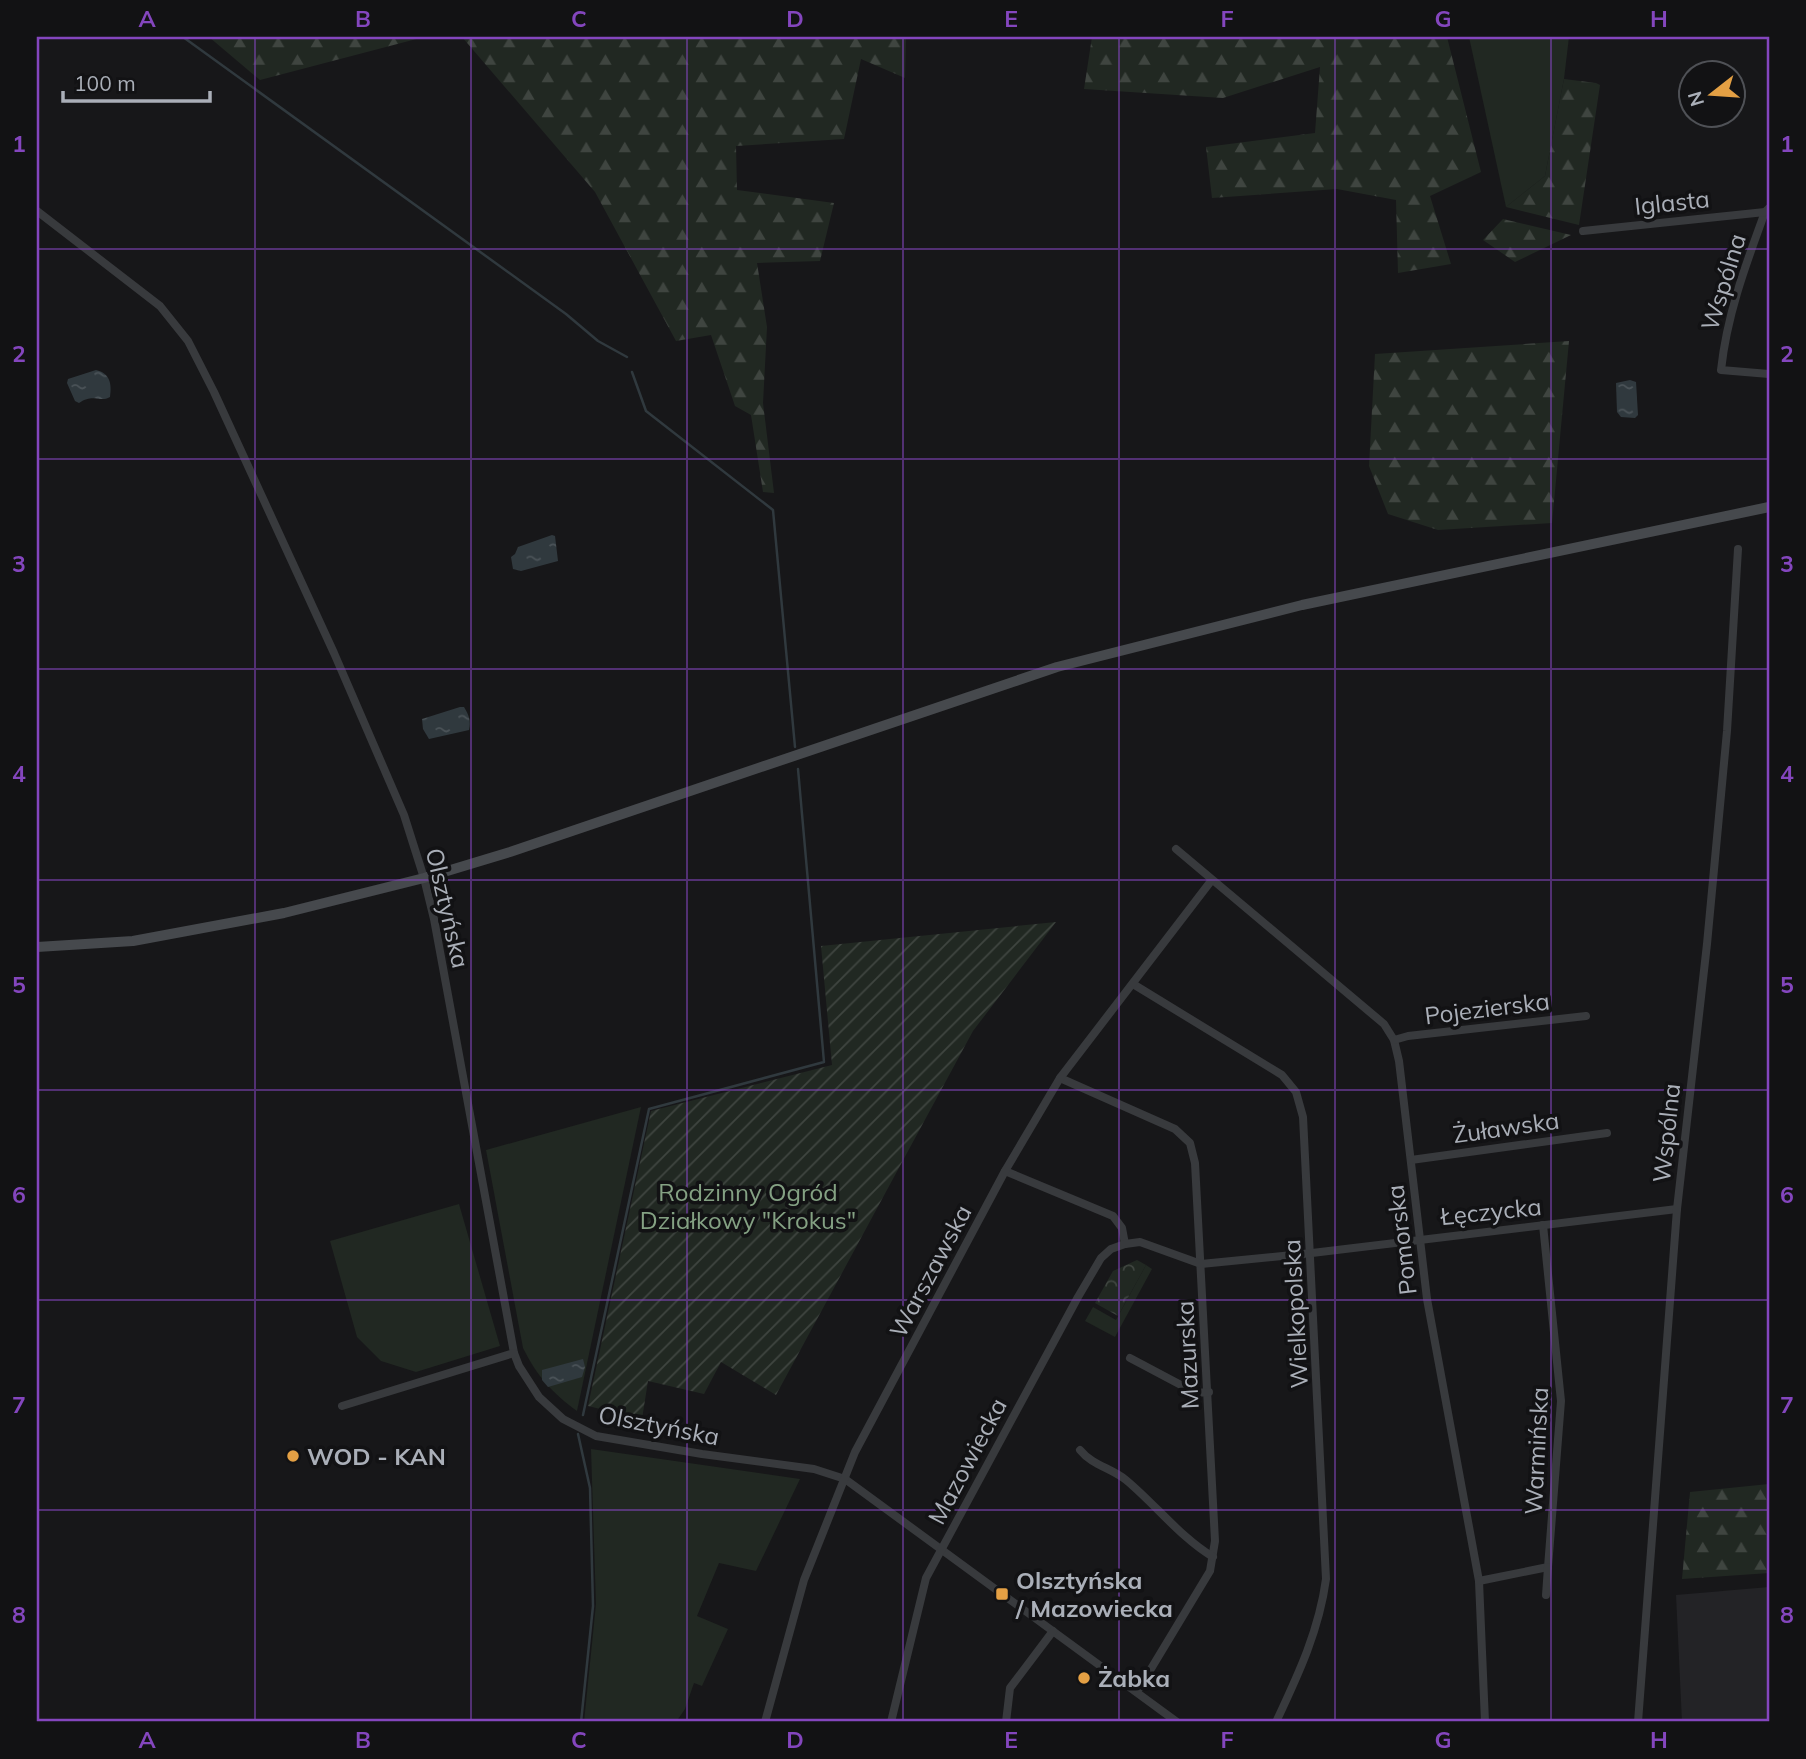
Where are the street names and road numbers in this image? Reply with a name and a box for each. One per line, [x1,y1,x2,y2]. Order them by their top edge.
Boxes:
street label: Iglasta [1633,183,1711,221]
street label: Wspólna [1694,230,1752,334]
street label: Olsztyńska [420,845,476,971]
street label: Pojezierska [1423,985,1551,1031]
street label: Wspólna [1646,1082,1686,1184]
street label: Żuławska [1451,1105,1561,1149]
street label: Pomorska [1379,1183,1423,1297]
street label: Łęczycka [1438,1191,1543,1231]
street label: Warszawska [883,1200,977,1342]
street label: Wielkopolska [1276,1239,1314,1389]
street label: Mazurska [1169,1300,1205,1410]
street label: Warmińska [1518,1386,1554,1516]
street label: Mazowiecka [921,1393,1013,1529]
street label: Olsztyńska [596,1399,722,1451]

